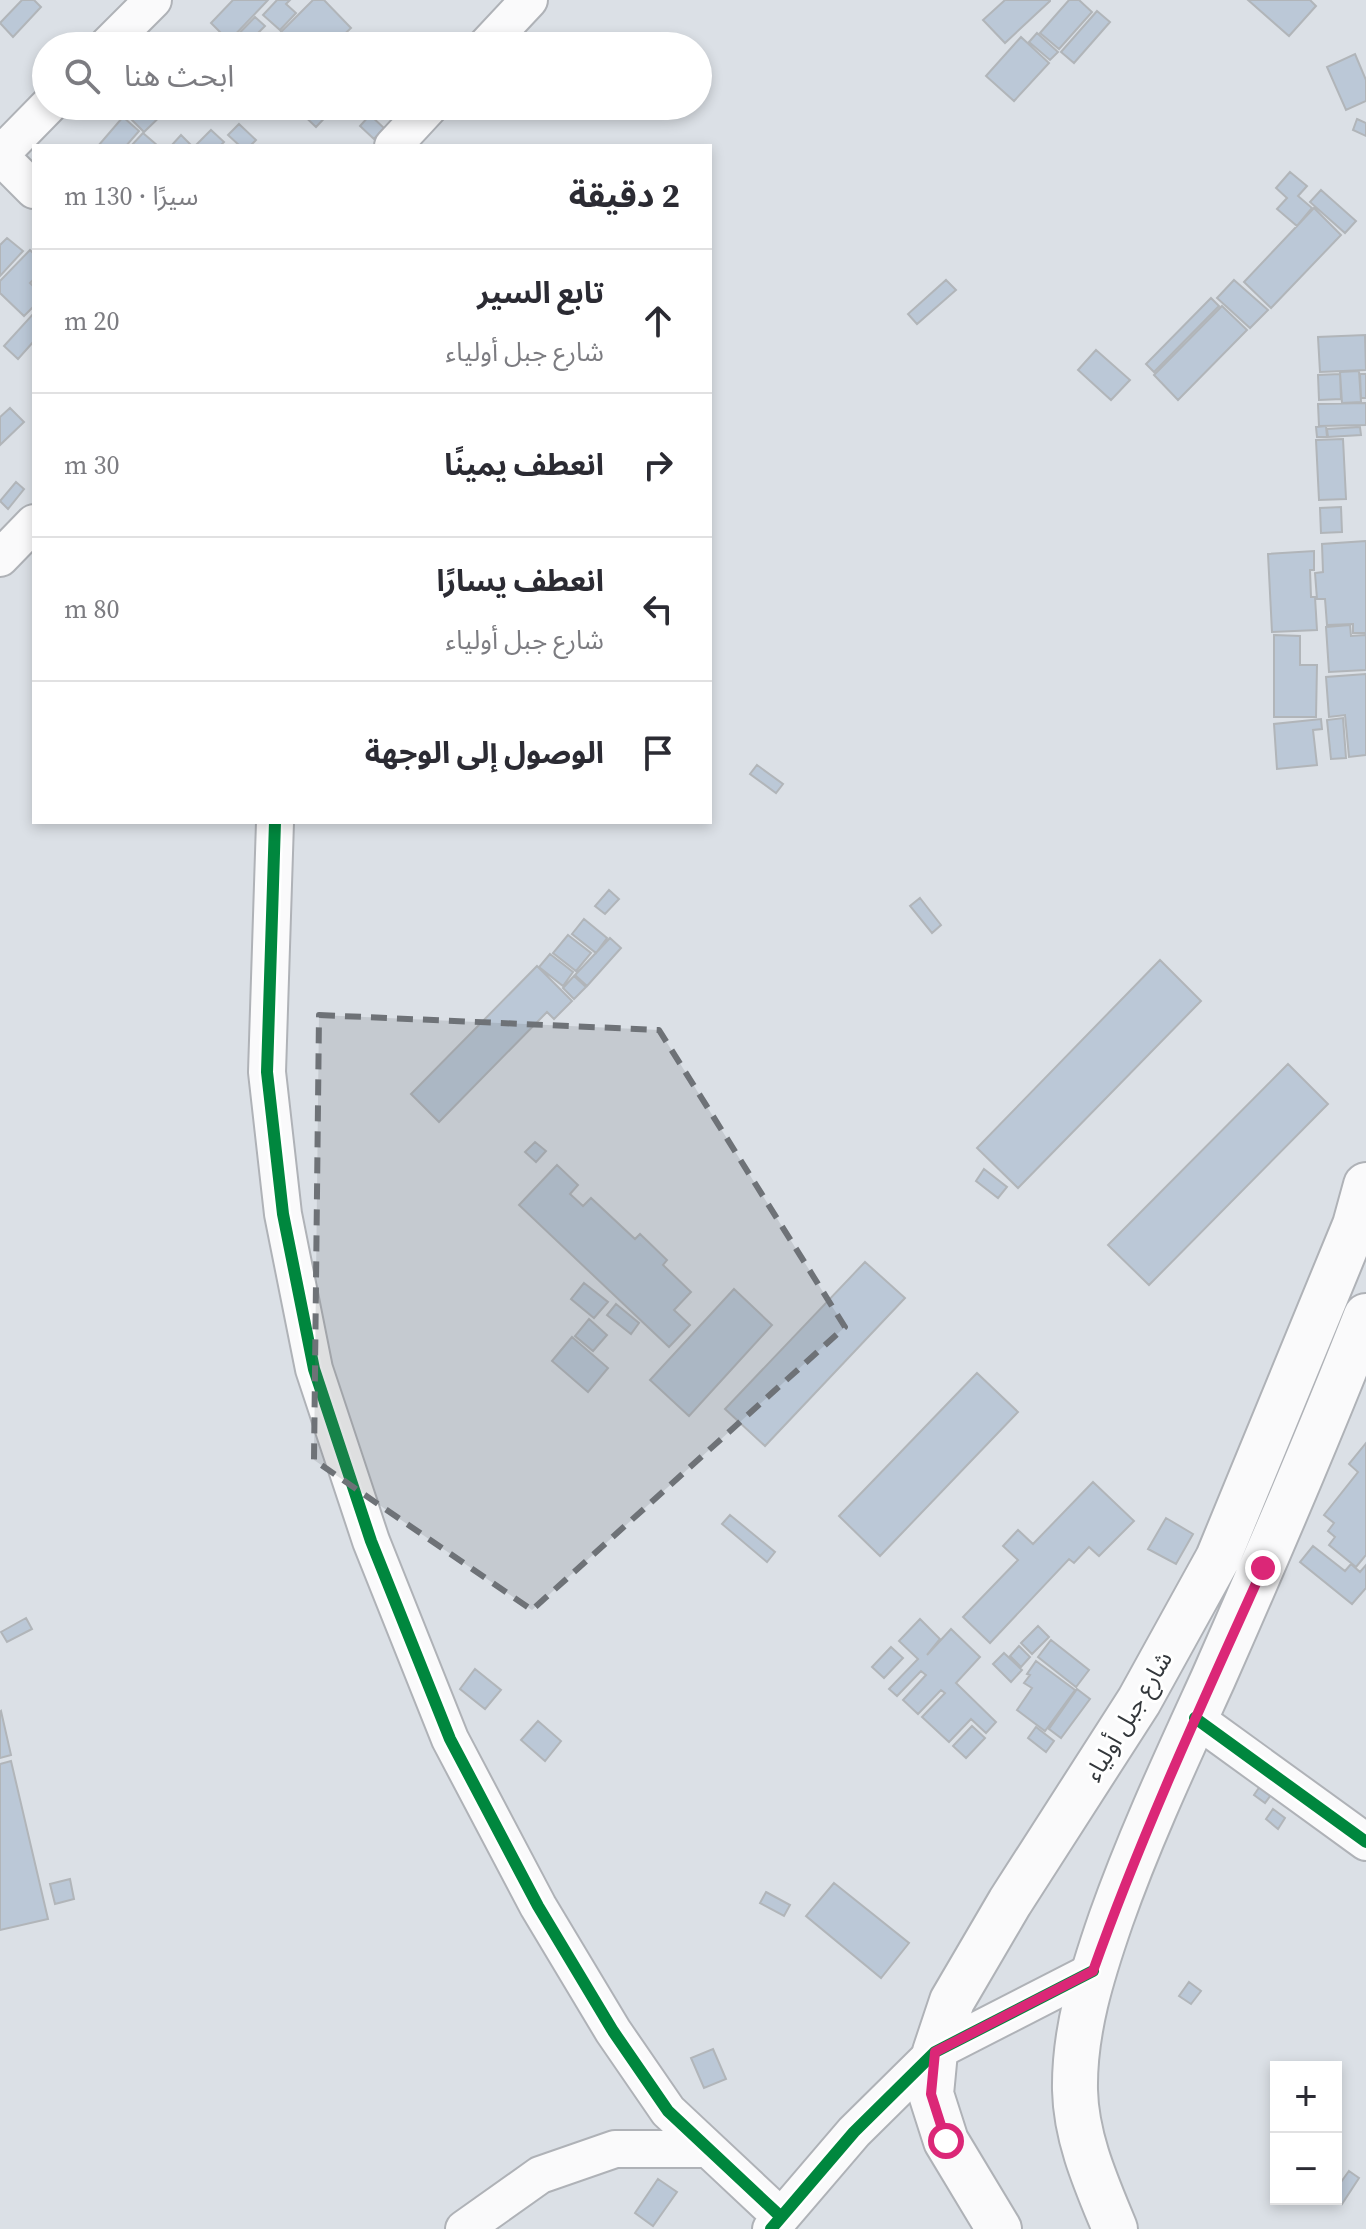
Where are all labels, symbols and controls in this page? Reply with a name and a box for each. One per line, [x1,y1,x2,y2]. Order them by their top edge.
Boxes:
search box [32,32,712,120]
icon: search [60,54,104,98]
text: ابحث هنا [124,55,234,96]
text: 2 دقيقة [569,172,680,218]
text: سيرًا · 130 m [64,178,198,214]
text: تابع السير [477,272,604,313]
icon: ahead [636,299,680,343]
text: 20 m [64,303,120,339]
text: شارع جبل أولياء [446,334,604,370]
icon: right [636,443,680,487]
text: انعطف يمينًا [444,444,604,485]
text: 30 m [64,447,120,483]
text: انعطف يسارًا [436,560,604,601]
icon: left [636,587,680,631]
text: 80 m [64,591,120,627]
text: شارع جبل أولياء [446,622,604,658]
icon: arrive [636,731,680,775]
text: الوصول إلى الوجهة [365,732,604,773]
route end [1245,1550,1281,1586]
street label: شارع جبل أولياء [1076,1645,1181,1788]
map controls [1270,2061,1342,2205]
button: + [1270,2061,1342,2133]
route start [928,2123,964,2159]
button: − [1270,2133,1342,2205]

